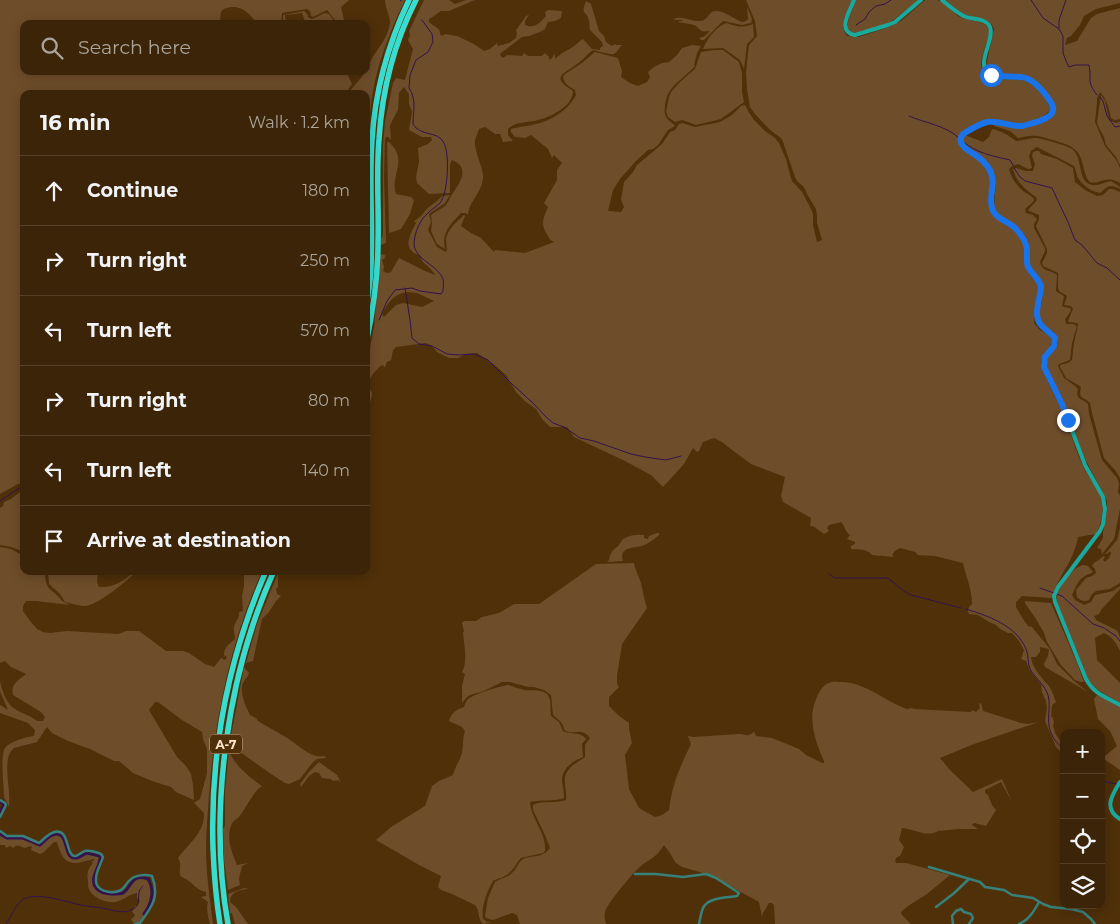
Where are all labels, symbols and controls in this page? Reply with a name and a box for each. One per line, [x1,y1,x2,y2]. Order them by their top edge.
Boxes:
search box [20,20,370,75]
icon: search [38,34,66,62]
text: Search here [78,36,191,59]
route start [980,64,1003,87]
text: 16 min [40,110,110,135]
text: Walk · 1.2 km [248,113,350,132]
icon: ahead [40,177,68,205]
text: Continue [87,179,178,202]
text: 180 m [302,181,350,200]
icon: right [40,247,68,275]
text: Turn right [87,249,187,272]
text: 250 m [300,251,350,270]
icon: left [40,317,68,345]
text: Turn left [87,319,172,342]
text: 570 m [300,321,350,340]
icon: right [40,387,68,415]
text: Turn right [87,389,187,412]
text: 80 m [308,391,350,410]
route end [1057,409,1080,432]
icon: left [40,457,68,485]
text: Turn left [87,459,172,482]
text: 140 m [302,461,350,480]
icon: arrive [40,527,68,555]
text: Arrive at destination [87,529,291,552]
map controls [1060,729,1105,909]
button: + [1060,729,1105,774]
road number: A-7 [210,734,242,754]
button: − [1060,774,1105,819]
button: locate [1060,819,1105,864]
button: layers [1060,864,1105,909]

